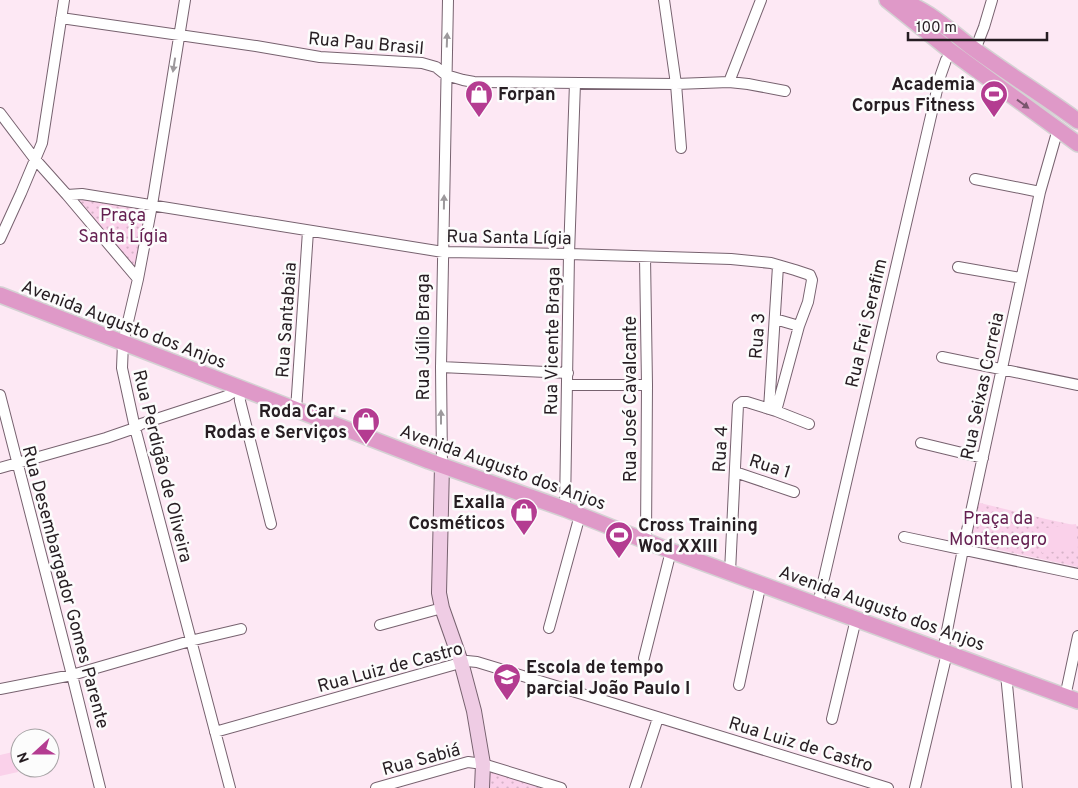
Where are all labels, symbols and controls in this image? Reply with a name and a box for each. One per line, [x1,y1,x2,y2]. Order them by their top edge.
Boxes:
scale bar [908,10,1047,42]
text: 100 m [916,19,957,38]
street label: Rua Pau Brasil [307,28,425,61]
one-way arrow [443,31,451,47]
one-way arrow [170,58,178,74]
place label: Academia Corpus Fitness [852,74,975,118]
shop icon: Forpan [464,79,494,118]
sports icon: Academia Corpus Fitness [979,79,1009,118]
place label: Forpan [498,84,556,107]
one-way arrow [1016,98,1029,109]
one-way arrow [440,194,448,210]
park label: Praça Santa Lígia [78,205,168,249]
street label: Rua Santa Lígia [446,226,572,251]
street label: Rua Frei Serafim [841,257,893,390]
street label: Rua Santabaia [272,261,303,379]
street label: Rua Vicente Braga [541,267,566,416]
street label: Rua Júlio Braga [413,273,436,401]
street label: Avenida Augusto dos Anjos [18,276,229,375]
street label: Rua Seixas Correia [957,310,1010,462]
street label: Rua 3 [745,312,772,360]
street label: Rua José Cavalcante [620,316,643,482]
street label: Rua Perdigão de Oliveira [126,368,197,565]
place label: Roda Car - Rodas e Serviços [204,401,347,445]
shop icon: Roda Car - Rodas e Serviços [351,406,381,445]
one-way arrow [437,409,445,425]
street label: Avenida Augusto dos Anjos [396,420,609,516]
street label: Rua 4 [709,425,734,473]
street label: Rua Desembargador Gomes Parente [16,443,113,731]
street label: Rua 1 [746,450,793,485]
place label: Exalla Cosméticos [408,492,505,536]
shop icon: Exalla Cosméticos [509,497,539,536]
park label: Praça da Montenegro [949,508,1047,552]
place label: Cross Training Wod XXIII [638,515,758,559]
sports icon: Cross Training Wod XXIII [604,520,634,559]
street label: Avenida Augusto dos Anjos [775,561,988,657]
street label: Rua Luiz de Castro [315,638,466,699]
place label: Escola de tempo parcial João Paulo I [526,657,690,701]
school or university icon: Escola de tempo parcial João Paulo I [492,662,522,701]
street label: Rua Luiz de Castro [726,713,876,778]
north arrow [10,728,60,778]
street label: Rua Sabiá [380,739,463,782]
text: N [15,749,34,765]

